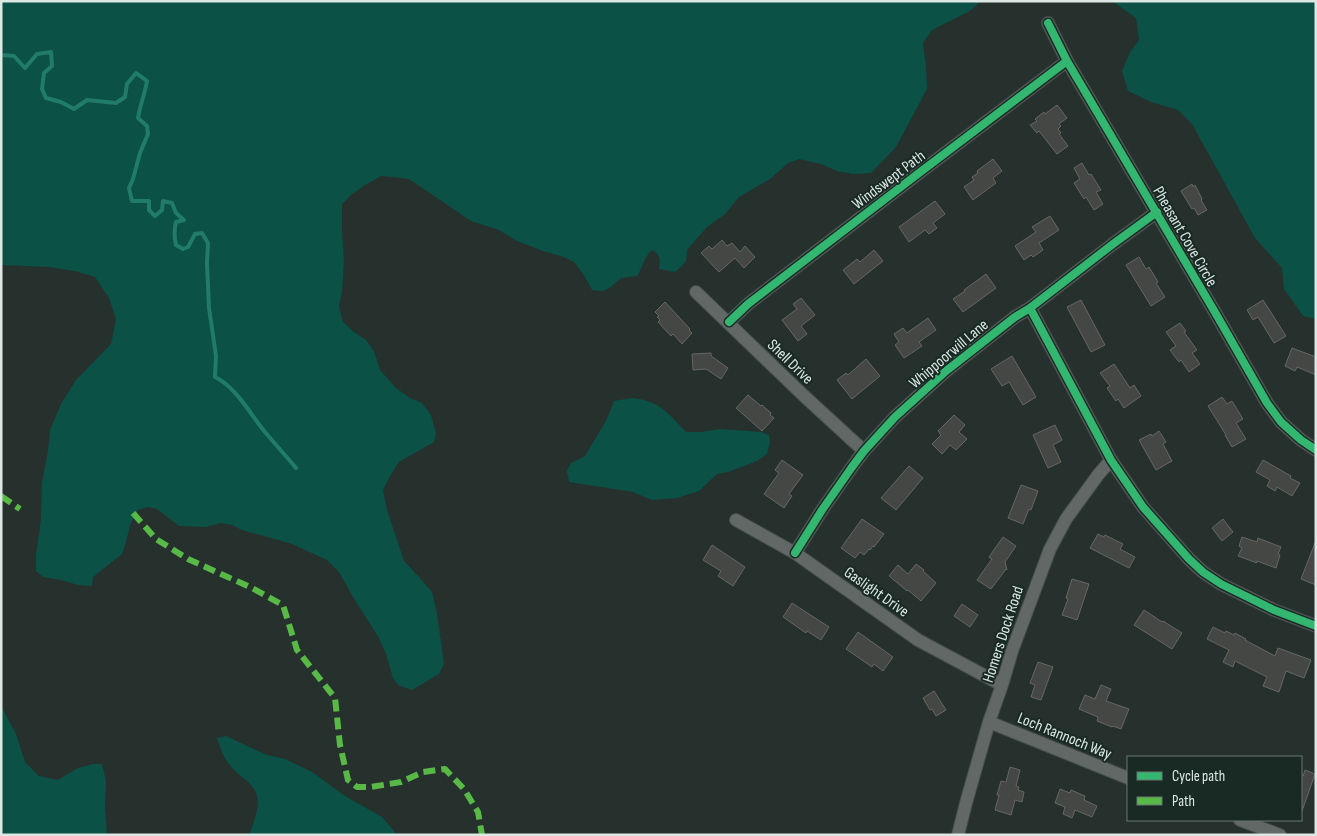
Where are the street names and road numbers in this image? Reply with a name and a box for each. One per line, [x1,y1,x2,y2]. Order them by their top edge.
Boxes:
street label: Windswept Path [849,147,929,214]
street label: Pheasant Cove Circle [1148,183,1221,290]
street label: Whippoorwill Lane [906,316,992,393]
street label: Shell Drive [763,336,817,389]
street label: Gaslight Drive [840,563,912,621]
street label: Homers Dock Road [979,584,1028,685]
street label: Loch Rannoch Way [1015,709,1114,764]

